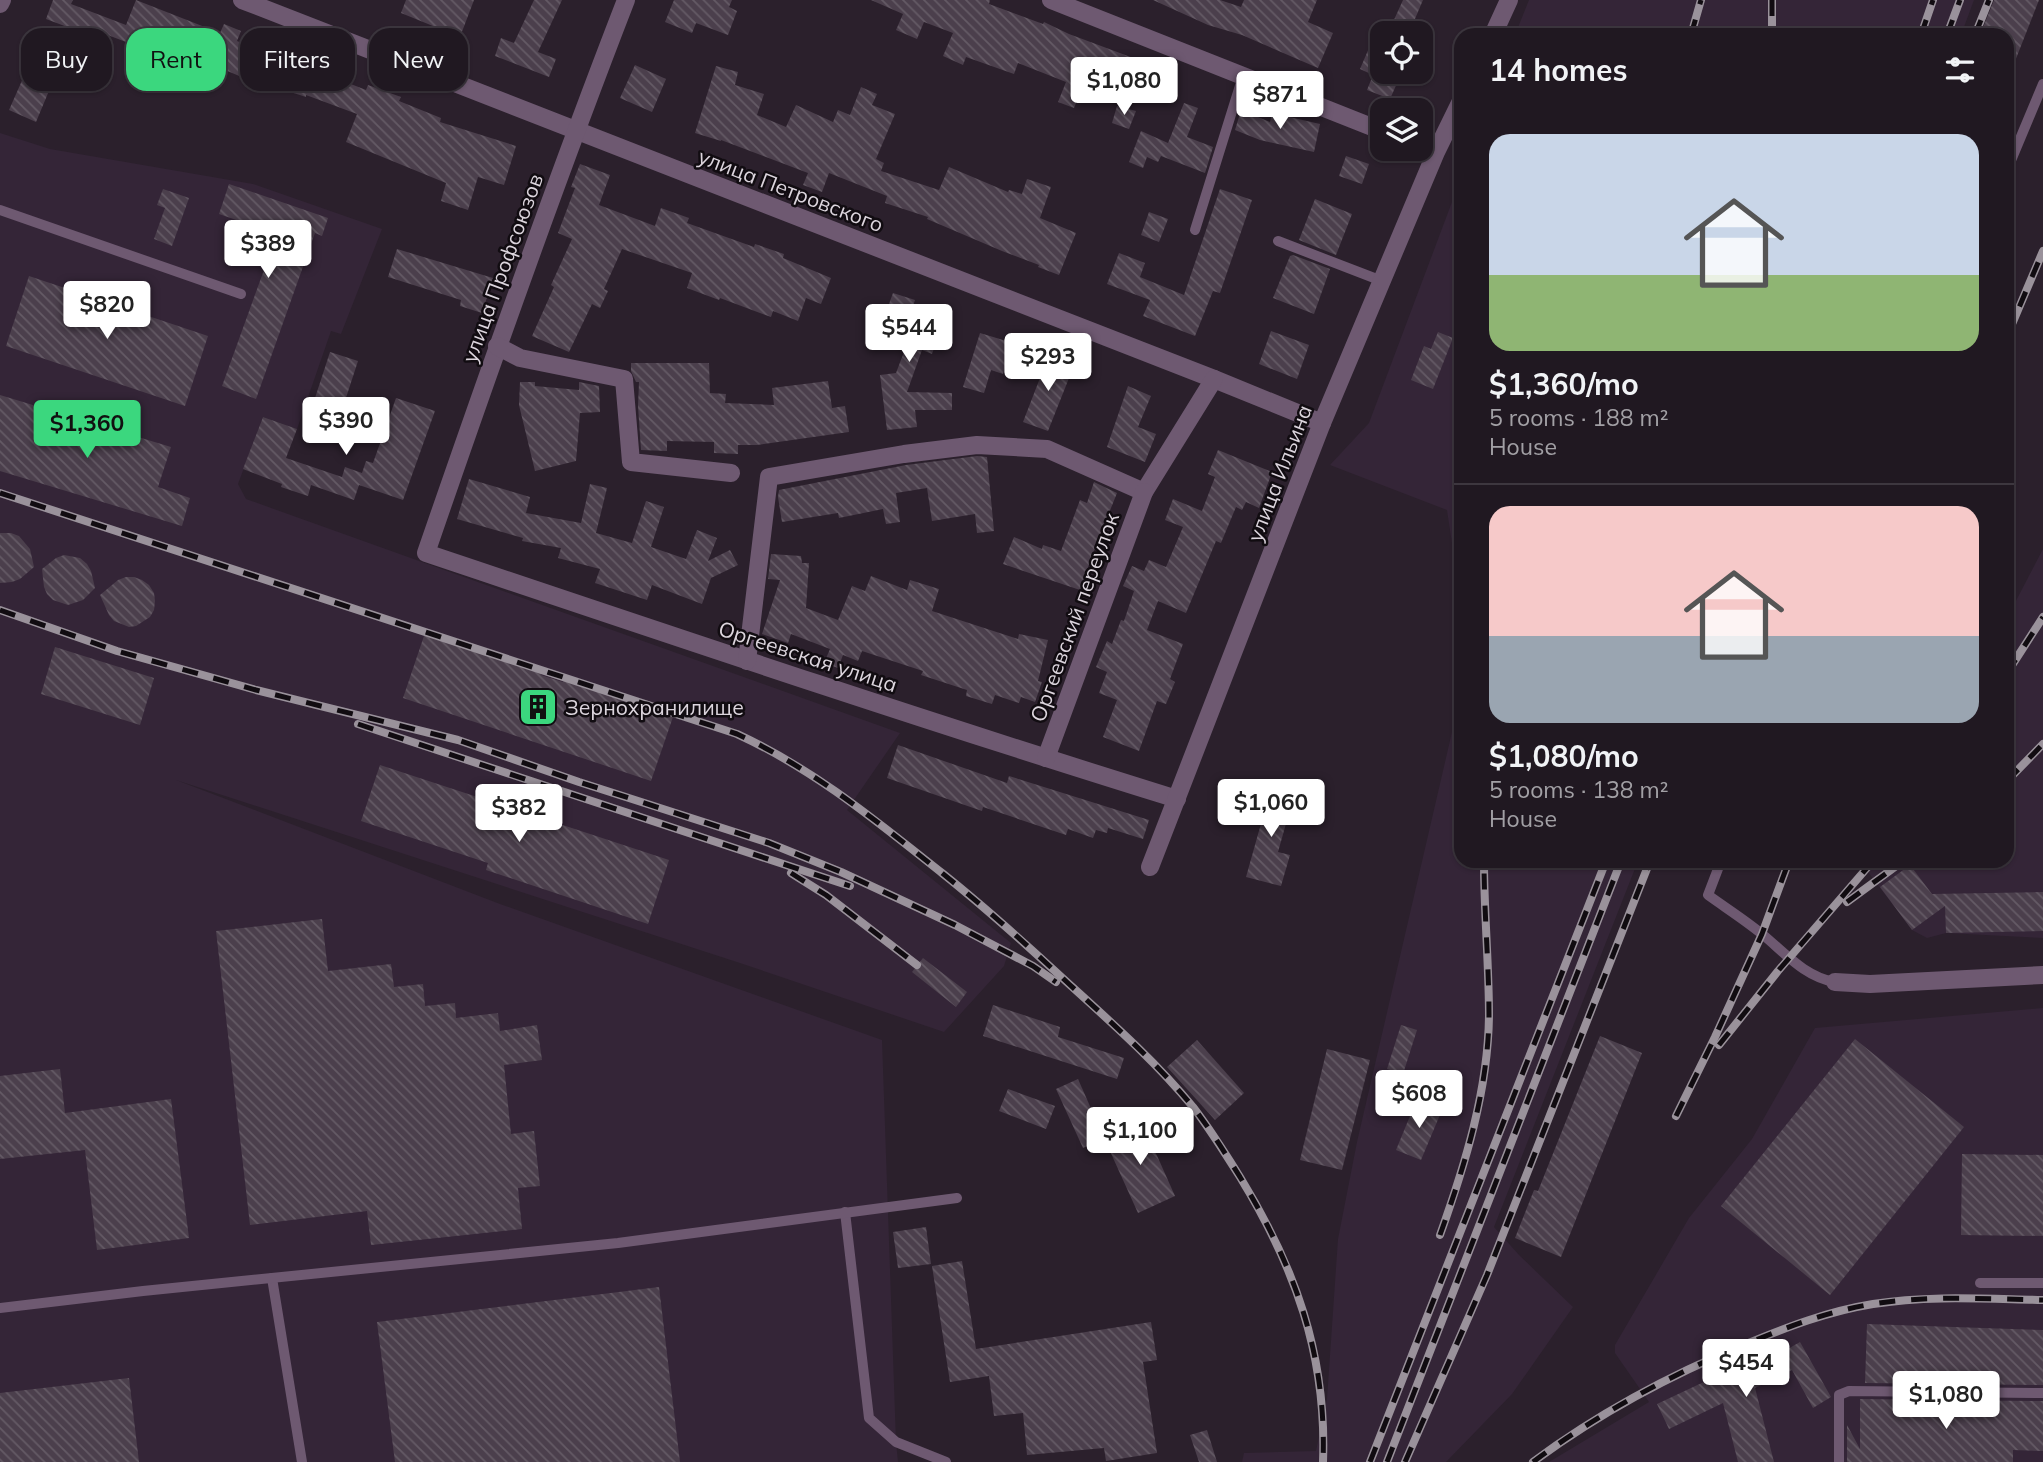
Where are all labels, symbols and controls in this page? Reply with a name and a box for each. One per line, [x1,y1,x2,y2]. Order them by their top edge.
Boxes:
map controls [1370,21,1433,161]
button: locate [1370,21,1433,84]
chip: Buy [21,28,112,91]
chip: Rent [126,28,226,91]
chip: Filters [240,28,355,91]
chip: New [369,28,468,91]
text: 14 homes [1489,51,1628,89]
icon: filters [1941,51,1979,89]
pin: $1,080 [1067,58,1181,117]
text: $1,080 [1087,65,1161,94]
pin: $871 [1239,72,1321,131]
text: $871 [1252,79,1308,108]
button: layers [1370,98,1433,161]
street label: улица Петровского [695,143,887,237]
street label: улица Профсоюзов [456,170,548,366]
icon: home [1671,180,1797,306]
pin: $389 [227,220,309,280]
text: $389 [240,228,296,257]
pin: $820 [66,282,148,341]
text: $820 [79,289,135,318]
pin: $544 [868,304,950,364]
text: $544 [881,312,937,341]
pin: $293 [1007,334,1089,393]
text: $293 [1020,341,1076,370]
text: $1,360/mo [1489,365,1639,403]
pin: $390 [305,398,387,457]
pin: $1,360 [30,400,144,460]
street label: улица Ильина [1241,401,1317,545]
text: 5 rooms · 188 m² [1489,403,1669,432]
text: $390 [318,405,374,434]
text: $1,360 [50,408,124,437]
text: House [1489,432,1557,461]
street label: Оргеевский переулок [1024,508,1124,725]
icon: home [1671,552,1797,678]
street label: Оргеевская улица [715,615,901,697]
building icon: Зернохранилище [517,686,559,728]
place label: Зернохранилище [565,694,744,720]
text: $1,080/mo [1489,737,1639,775]
text: 5 rooms · 138 m² [1489,775,1669,804]
pin: $1,060 [1214,780,1328,839]
pin: $382 [478,784,560,844]
text: $1,060 [1234,787,1308,816]
text: $382 [491,792,547,821]
text: House [1489,804,1557,833]
pin: $608 [1378,1070,1460,1130]
text: $608 [1391,1078,1447,1107]
pin: $1,100 [1083,1108,1197,1167]
text: $1,100 [1103,1115,1177,1144]
pin: $454 [1705,1340,1787,1399]
text: $454 [1718,1347,1774,1376]
pin: $1,080 [1889,1372,2003,1431]
text: $1,080 [1909,1379,1983,1408]

